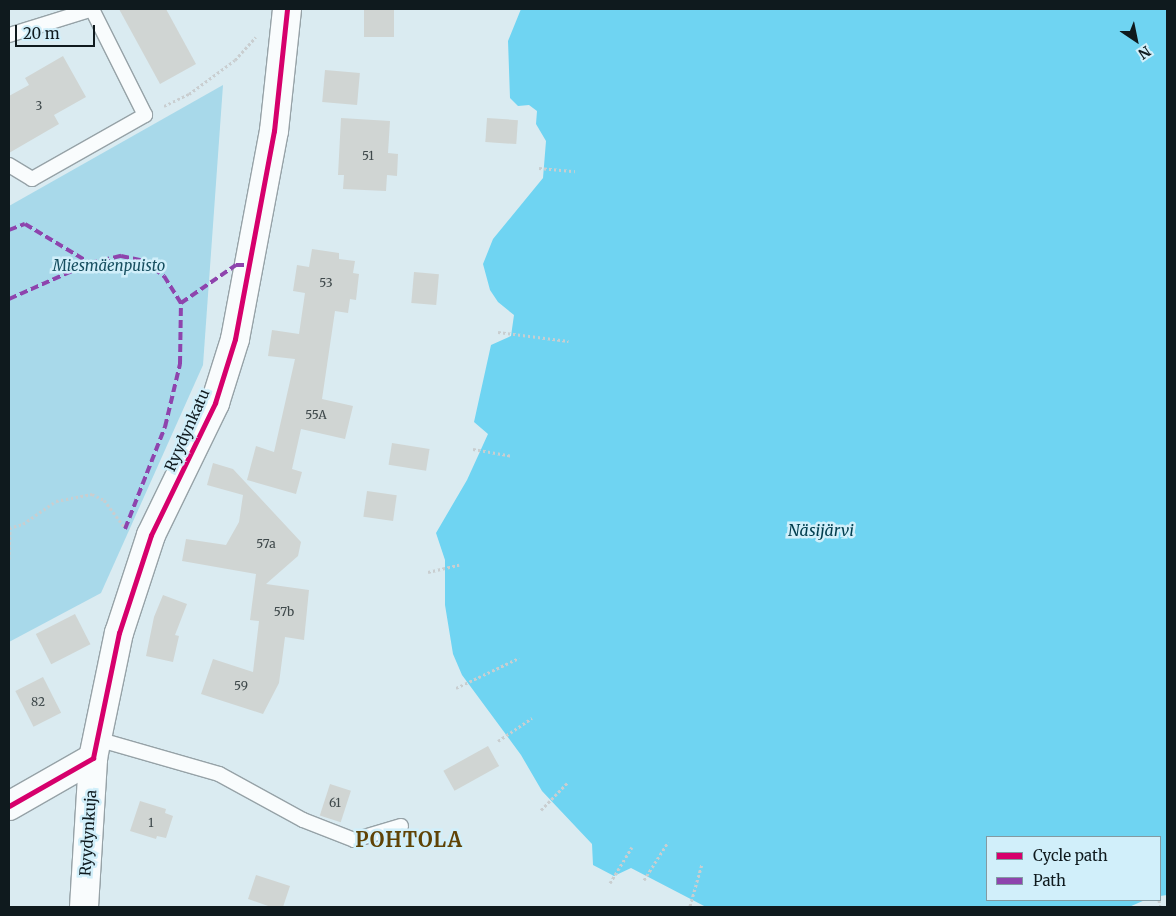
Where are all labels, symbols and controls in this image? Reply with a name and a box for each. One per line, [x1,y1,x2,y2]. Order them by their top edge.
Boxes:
scale bar [18,15,98,47]
north arrow [1111,15,1161,65]
text: 20 m [23,24,60,43]
text: N [1135,42,1154,63]
house number: 3 [36,99,42,113]
house number: 51 [362,149,374,163]
park label: Miesmäenpuisto [53,257,165,275]
house number: 53 [319,276,333,290]
street label: Ryydynkatu [161,386,213,474]
house number: 55A [305,408,327,422]
water label: Näsijärvi [788,520,854,540]
house number: 57a [256,537,276,551]
house number: 57b [274,605,294,619]
house number: 59 [234,679,248,693]
house number: 82 [31,695,45,709]
street label: Ryydynkuja [76,789,100,877]
house number: 61 [329,796,341,810]
house number: 1 [148,816,154,830]
district label: POHTOLA [354,827,464,851]
legend [986,836,1161,901]
text: Cycle path [1033,846,1108,865]
text: Path [1033,871,1066,890]

